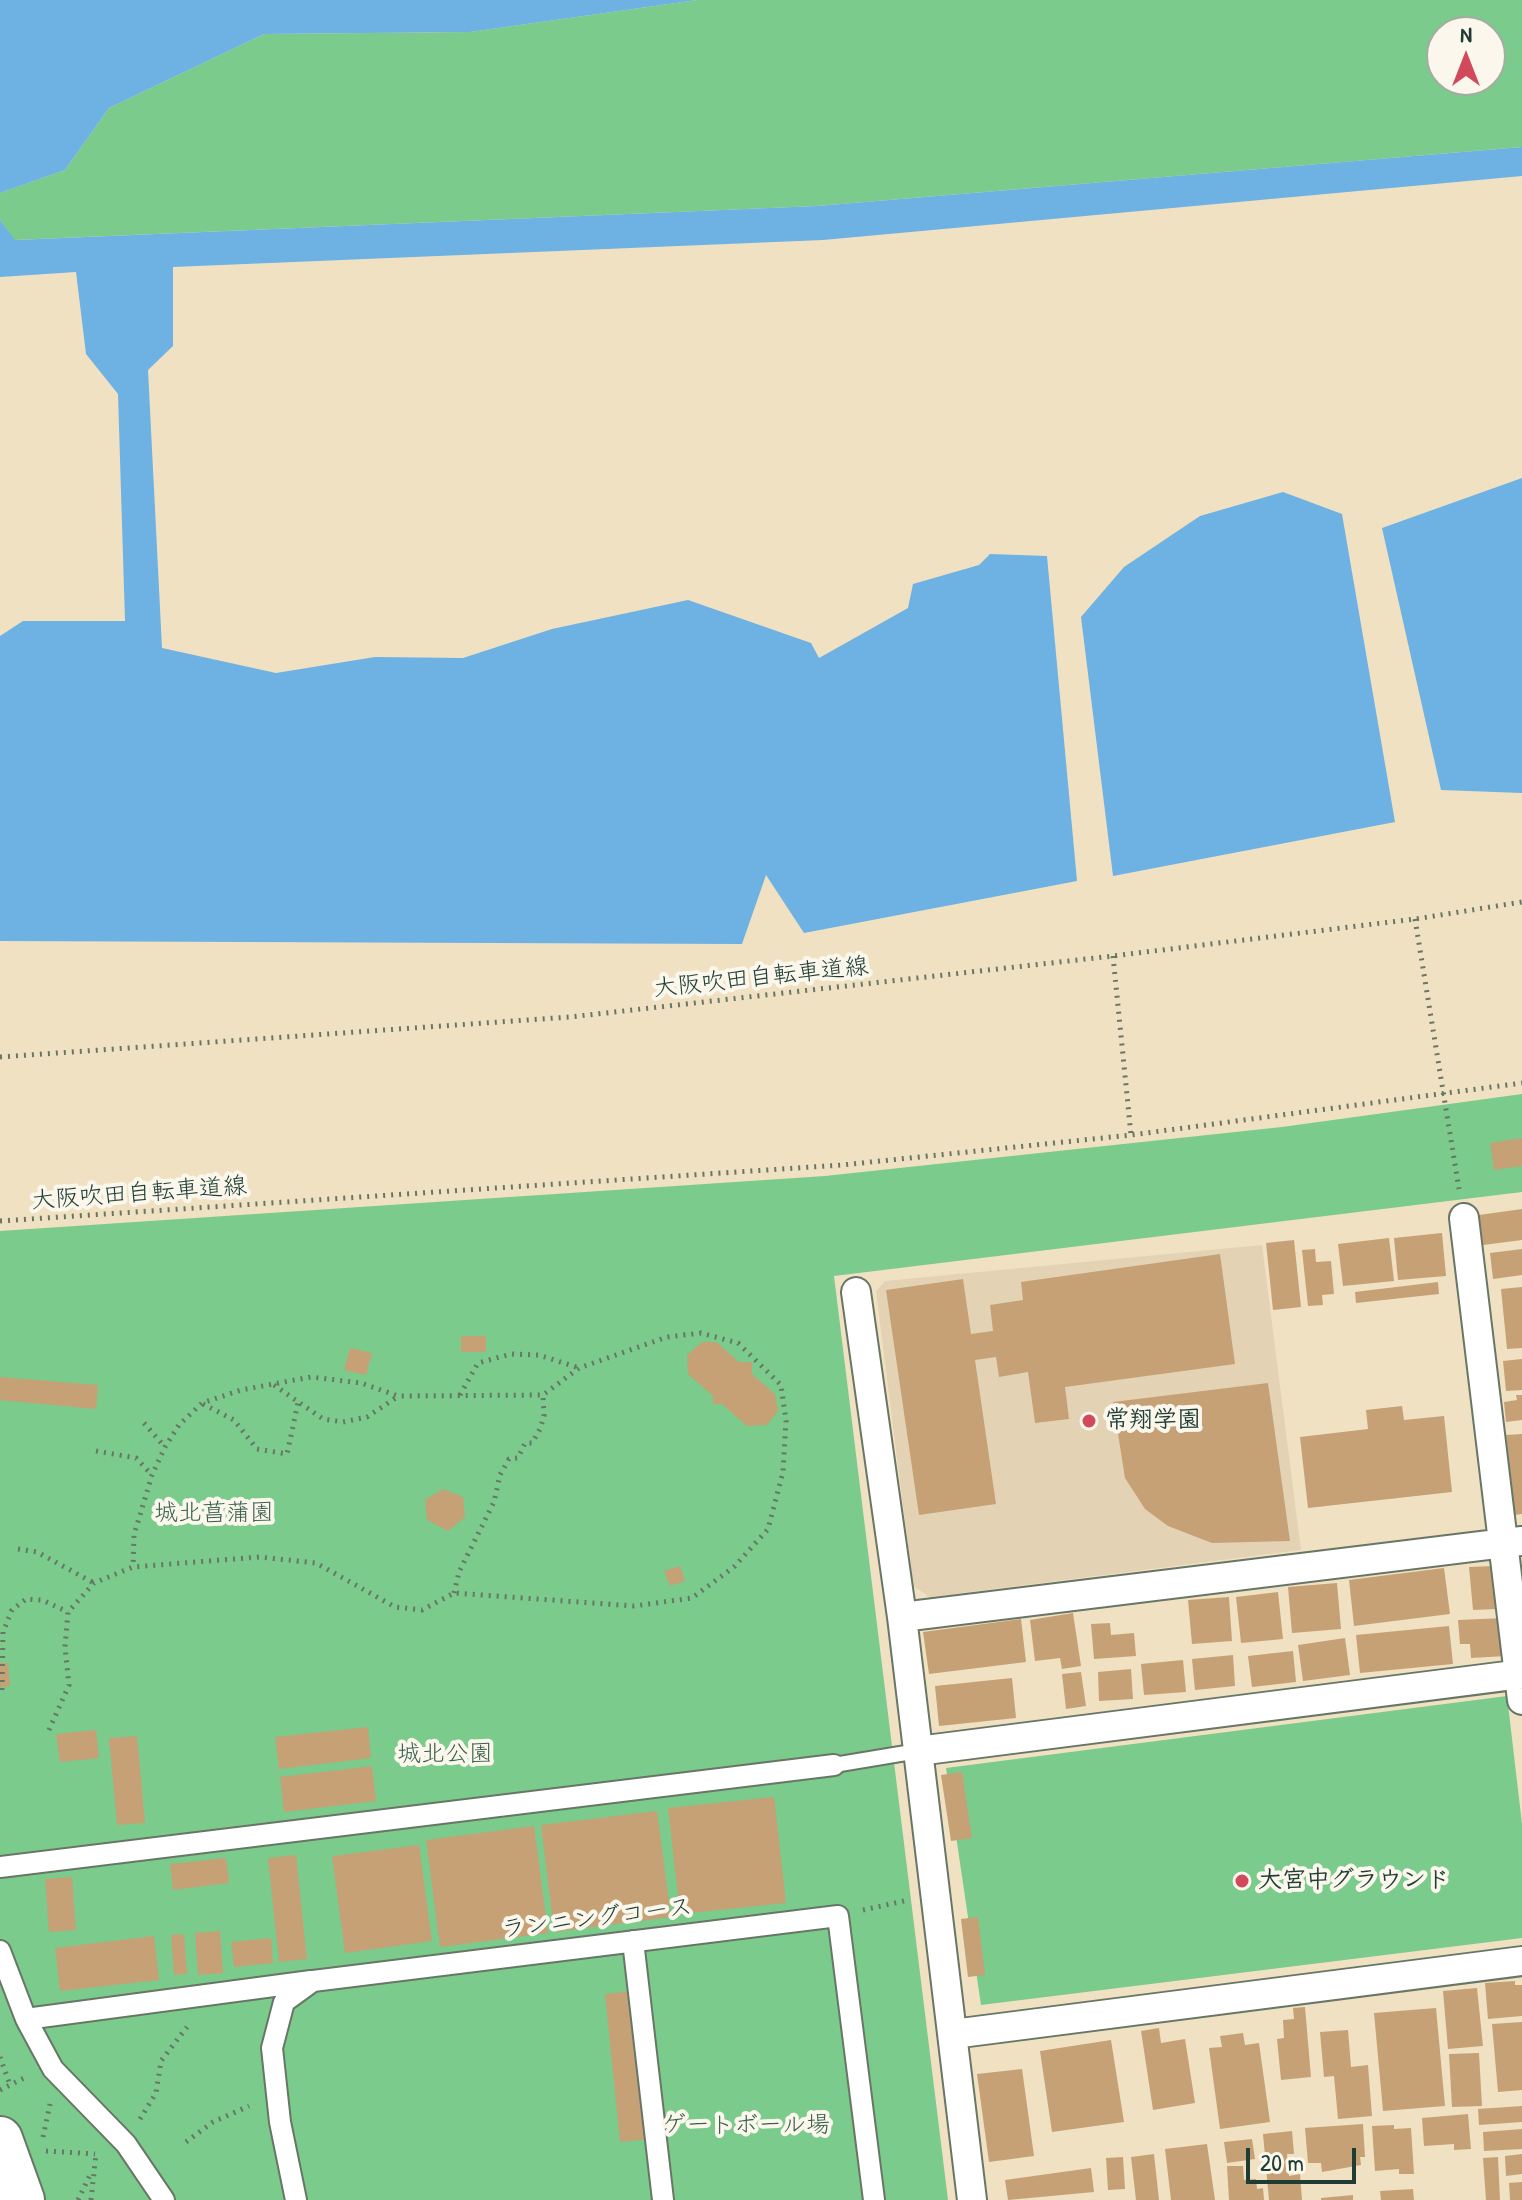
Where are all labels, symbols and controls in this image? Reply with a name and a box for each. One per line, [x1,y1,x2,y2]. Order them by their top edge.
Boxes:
north arrow [1426,16,1506,96]
text: N [1460,19,1472,49]
street label: 大阪吹田自転車道線 [652,952,870,1004]
street label: 大阪吹田自転車道線 [30,1172,248,1216]
place label: 常翔学園 [1105,1407,1201,1435]
marker: 常翔学園 [1080,1412,1098,1430]
park label: 城北菖蒲園 [154,1500,274,1528]
park label: 城北公園 [397,1741,493,1769]
place label: 大宮中グラウンド [1258,1867,1450,1895]
marker: 大宮中グラウンド [1233,1872,1251,1890]
street label: ランニングコース [500,1893,694,1945]
park label: ゲートボール場 [662,2112,830,2140]
scale bar [1250,2132,1360,2182]
text: 20 m [1260,2146,1304,2178]

